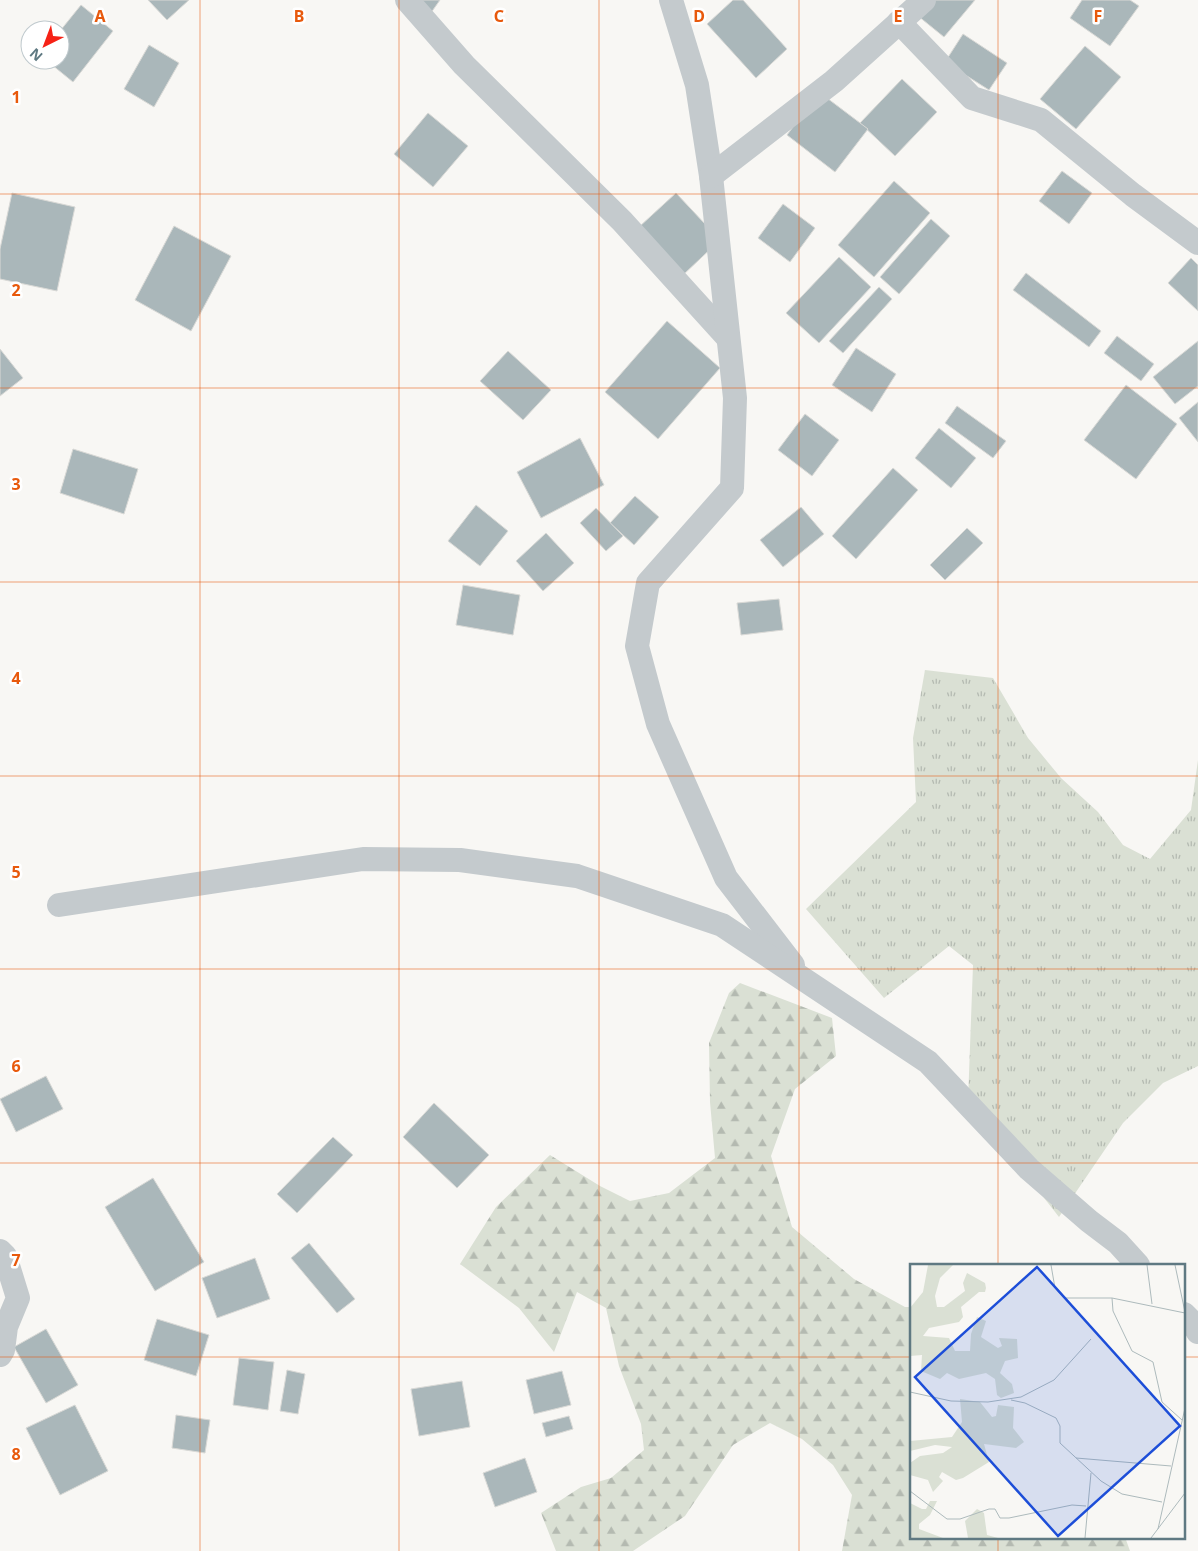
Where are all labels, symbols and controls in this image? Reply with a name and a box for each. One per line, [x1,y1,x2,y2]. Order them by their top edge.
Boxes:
text: A [94,5,106,27]
text: B [294,5,304,27]
text: C [494,5,504,27]
text: D [693,5,705,27]
text: E [894,5,903,27]
text: F [1094,5,1102,27]
north arrow [20,20,70,70]
text: N [25,44,47,66]
text: 1 [11,86,21,108]
text: 2 [11,279,21,301]
text: 3 [11,473,21,495]
text: 4 [11,667,21,689]
text: 5 [11,861,21,883]
text: 6 [11,1055,21,1077]
text: 7 [11,1249,21,1271]
inset map [910,1264,1186,1538]
text: 8 [11,1443,21,1465]

